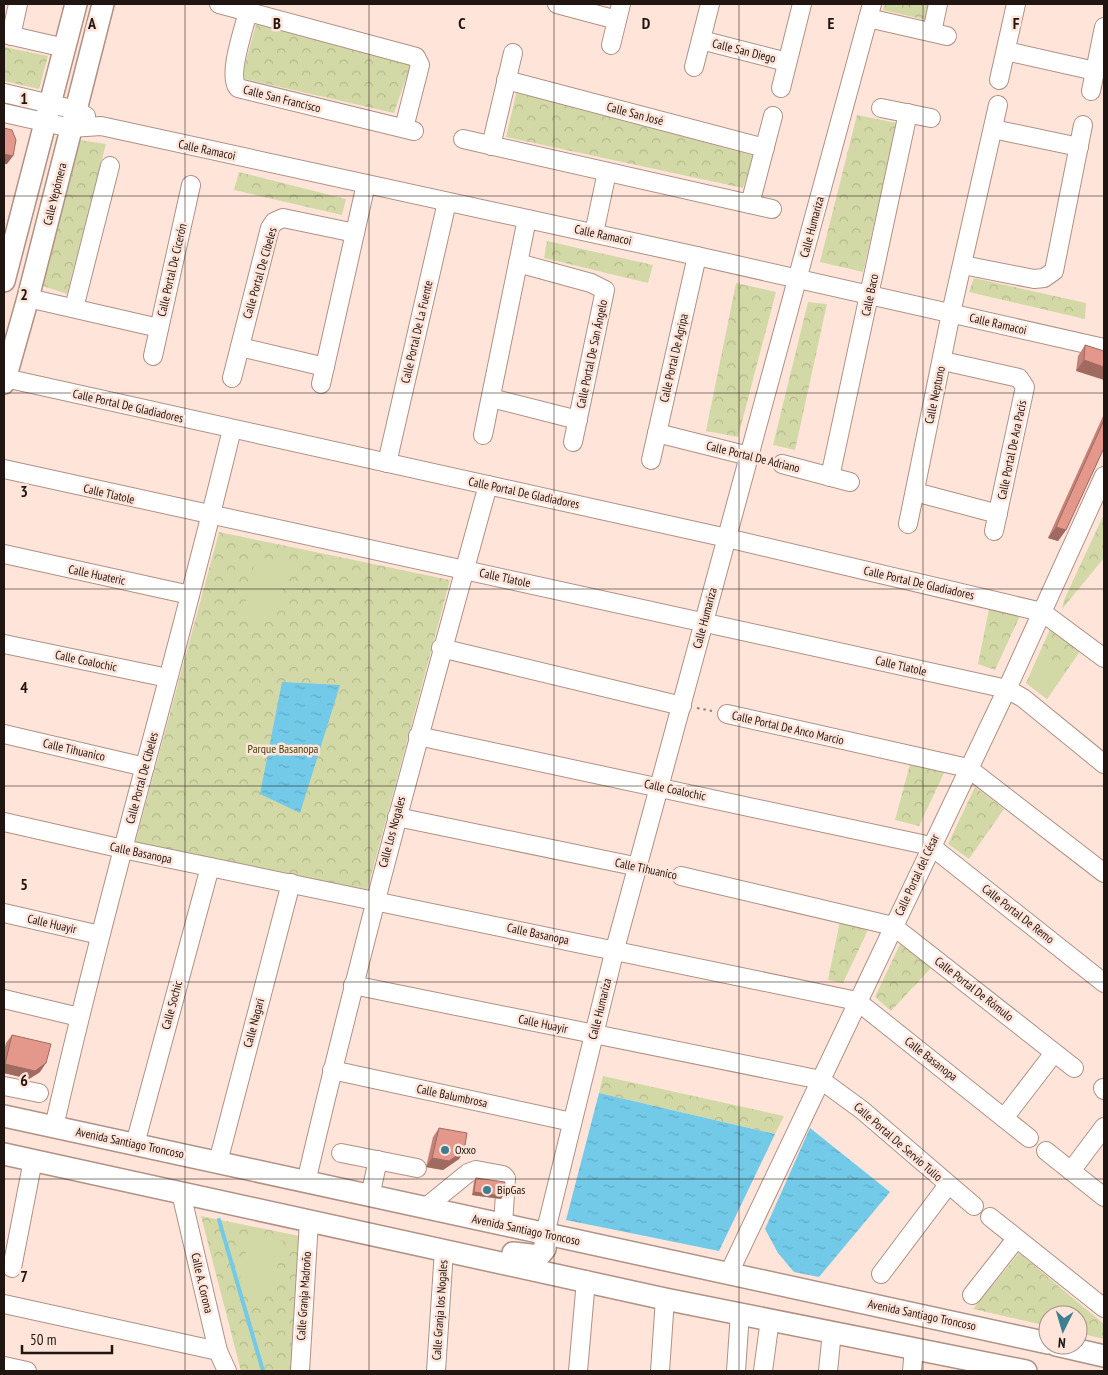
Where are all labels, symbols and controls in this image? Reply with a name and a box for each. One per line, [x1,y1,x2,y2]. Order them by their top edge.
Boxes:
text: A [87,13,97,33]
text: B [273,13,281,33]
text: C [458,13,466,33]
text: D [642,13,651,33]
text: E [828,13,835,33]
text: F [1013,13,1020,33]
street label: Calle San Diego [711,35,778,66]
street label: Calle San Francisco [242,82,322,115]
text: 1 [20,88,28,108]
street label: Calle San José [605,99,665,128]
street label: Calle Ramacoi [177,136,237,163]
street label: Calle Yepómera [40,161,70,227]
street label: Calle Humariza [796,195,827,259]
street label: Calle Ramacoi [573,221,633,248]
street label: Calle Portal De Cicerón [154,222,190,318]
street label: Calle Portal De Cibeles [239,225,280,320]
street label: Calle Baco [858,272,881,317]
street label: Calle Portal De La Fuente [397,279,436,385]
text: 2 [20,284,28,304]
street label: Calle Portal De San Ángelo [573,298,610,410]
street label: Calle Ramacoi [968,310,1028,337]
street label: Calle Portal De Agripa [656,312,691,404]
street label: Calle Neptuno [921,365,948,425]
street label: Calle Portal De Gladiadores [71,385,185,426]
street label: Calle Portal De Ara Pacis [994,399,1029,501]
street label: Calle Portal De Adriano [705,438,802,475]
street label: Calle Portal De Gladiadores [467,473,581,512]
street label: Calle Tlatole [82,480,136,507]
text: 3 [20,481,28,501]
street label: Calle Huateric [67,561,128,588]
street label: Calle Portal De Gladiadores [862,562,976,603]
street label: Calle Tlatole [478,565,532,590]
street label: Calle Humariza [689,586,720,650]
street label: Calle Coalochic [54,647,119,675]
street label: Calle Tlatole [874,652,928,679]
text: 4 [20,677,28,697]
street label: Calle Portal De Anco Marcio [731,707,846,748]
street label: Calle Portal De Cibeles [122,730,161,825]
street label: Calle Tihuanico [42,735,107,764]
park label: Parque Basanopa [248,741,319,756]
street label: Calle Coalochic [643,776,708,804]
street label: Calle Los Nogales [375,795,408,869]
street label: Calle Portal del César [891,831,942,918]
street label: Calle Basanopa [109,839,174,866]
street label: Calle Tihuanico [614,855,679,882]
text: 5 [20,874,28,894]
street label: Calle Portal De Remo [979,881,1057,946]
street label: Calle Huayir [26,911,79,937]
street label: Calle Basanopa [506,920,571,947]
street label: Calle Portal De Rómulo [932,953,1017,1024]
street label: Calle Humariza [585,977,614,1041]
street label: Calle Sochic [158,978,185,1031]
street label: Calle Nagari [240,997,267,1049]
street label: Calle Huayir [517,1011,570,1036]
street label: Calle Basanopa [902,1033,961,1084]
text: 6 [20,1070,28,1090]
street label: Calle Balumbrosa [415,1081,489,1110]
street label: Calle Portal De Servio Tulio [851,1099,946,1184]
street label: Avenida Santiago Troncoso [75,1124,186,1161]
place label: Oxxo [455,1142,476,1157]
marker: Oxxo [439,1144,451,1156]
place label: BipGas [497,1182,525,1197]
marker: BipGas [481,1184,493,1196]
street label: Avenida Santiago Troncoso [471,1211,582,1248]
street label: Calle A. Corona [188,1251,217,1315]
street label: Calle Granja Madroño [293,1251,314,1341]
street label: Calle Granja los Nogales [429,1259,450,1361]
text: 7 [20,1266,28,1286]
street label: Avenida Santiago Troncoso [867,1296,978,1333]
north arrow [1038,1305,1088,1355]
scale bar [22,1322,112,1354]
text: 50 m [30,1330,56,1349]
text: N [1057,1334,1066,1352]

